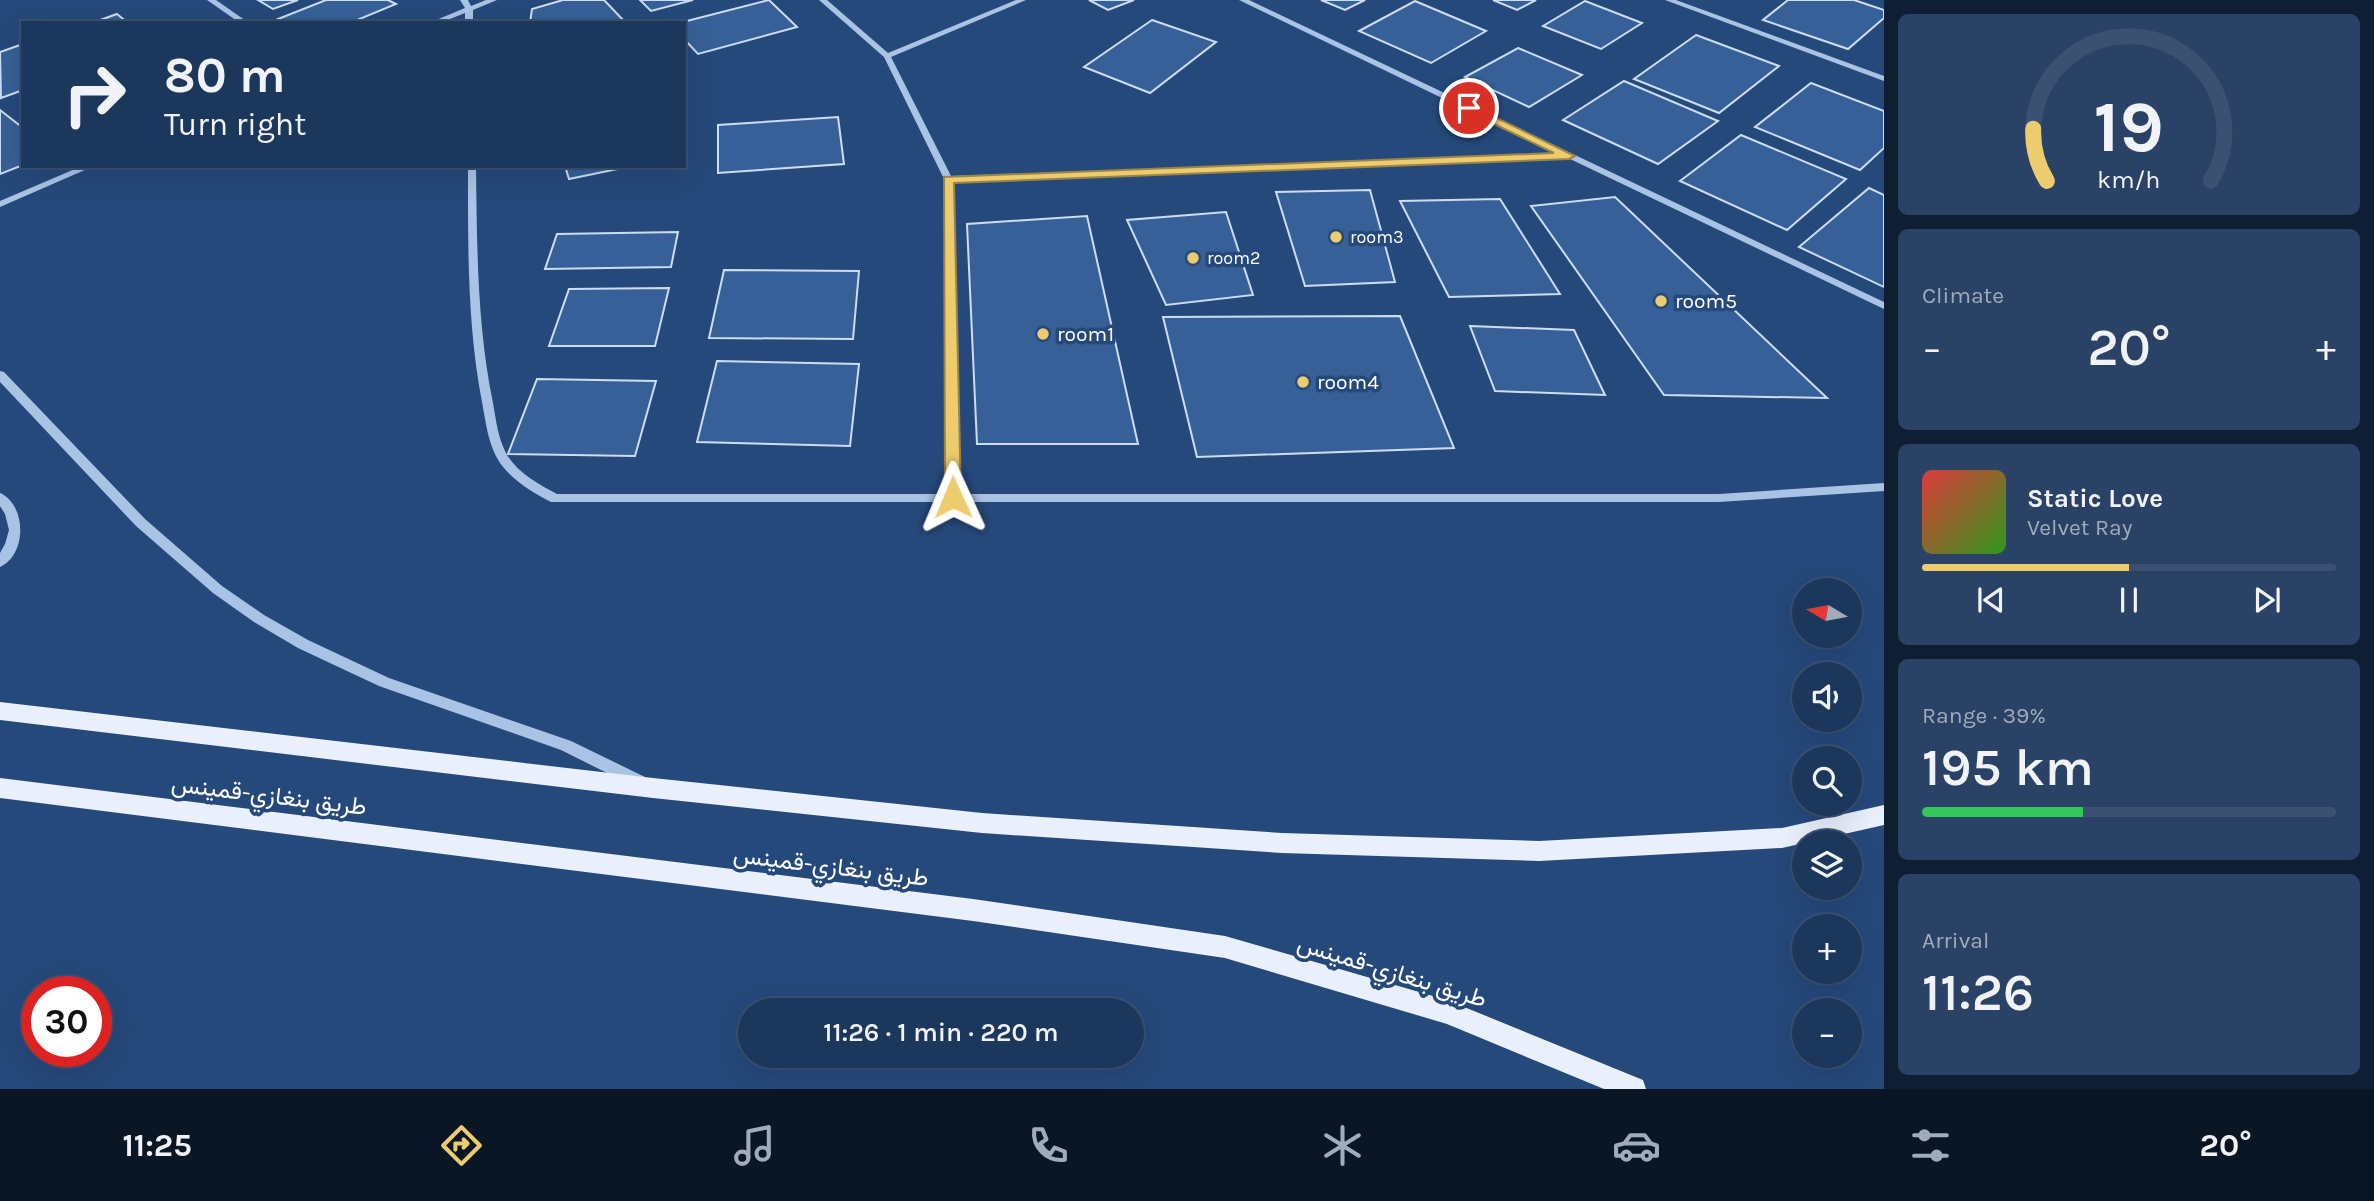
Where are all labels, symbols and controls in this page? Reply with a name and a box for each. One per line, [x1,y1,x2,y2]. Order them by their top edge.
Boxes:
text: 80 m [164,47,286,104]
icon: right [49,49,140,140]
pin [1439,78,1499,138]
text: 19 [2094,84,2164,169]
icon: arrive [1450,89,1488,127]
text: Turn right [164,106,306,143]
text: km/h [2097,164,2161,193]
place label: room3 [1350,226,1404,248]
marker: room3 [1328,229,1344,245]
place label: room2 [1207,247,1260,269]
marker: room2 [1185,250,1201,266]
text: Climate [1922,282,2004,309]
place label: room5 [1675,289,1737,313]
marker: room5 [1653,293,1669,309]
text: 20° [2088,317,2170,378]
place label: room1 [1057,322,1114,346]
marker: room1 [1035,326,1051,342]
text: − [1922,326,1942,371]
text: + [2316,326,2336,371]
place label: room4 [1317,370,1379,394]
marker: room4 [1295,374,1311,390]
position arrow [916,460,990,534]
text: Static Love [2027,483,2163,514]
text: Velvet Ray [2027,514,2132,541]
north arrow [1792,578,1862,648]
map controls [1792,578,1862,1068]
icon: previous [1972,581,2010,619]
icon: pause [2110,581,2148,619]
icon: next [2248,581,2286,619]
button: sound [1792,662,1862,732]
text: Range · 39% [1922,702,2046,729]
text: 195 km [1922,737,2094,798]
button: search [1792,746,1862,816]
street label: طريق بنغازي-قمينس [169,769,368,826]
button: layers [1792,830,1862,900]
street label: طريق بنغازي-قمينس [731,840,930,897]
button: + [1792,914,1862,984]
text: Arrival [1922,927,1989,954]
street label: طريق بنغازي-قمينس [1293,929,1490,1018]
text: 11:26 [1922,962,2034,1023]
speed limit sign: 30 [21,976,112,1067]
button: − [1792,998,1862,1068]
text: 11:26 · 1 min · 220 m [823,1017,1059,1048]
icon: directions [437,1121,486,1170]
icon: music [730,1121,779,1170]
icon: phone [1024,1121,1073,1170]
icon: climate [1318,1121,1367,1170]
icon: car [1612,1121,1661,1170]
icon: filters [1906,1121,1955,1170]
text: 11:25 [122,1127,192,1164]
text: 20° [2200,1127,2252,1164]

